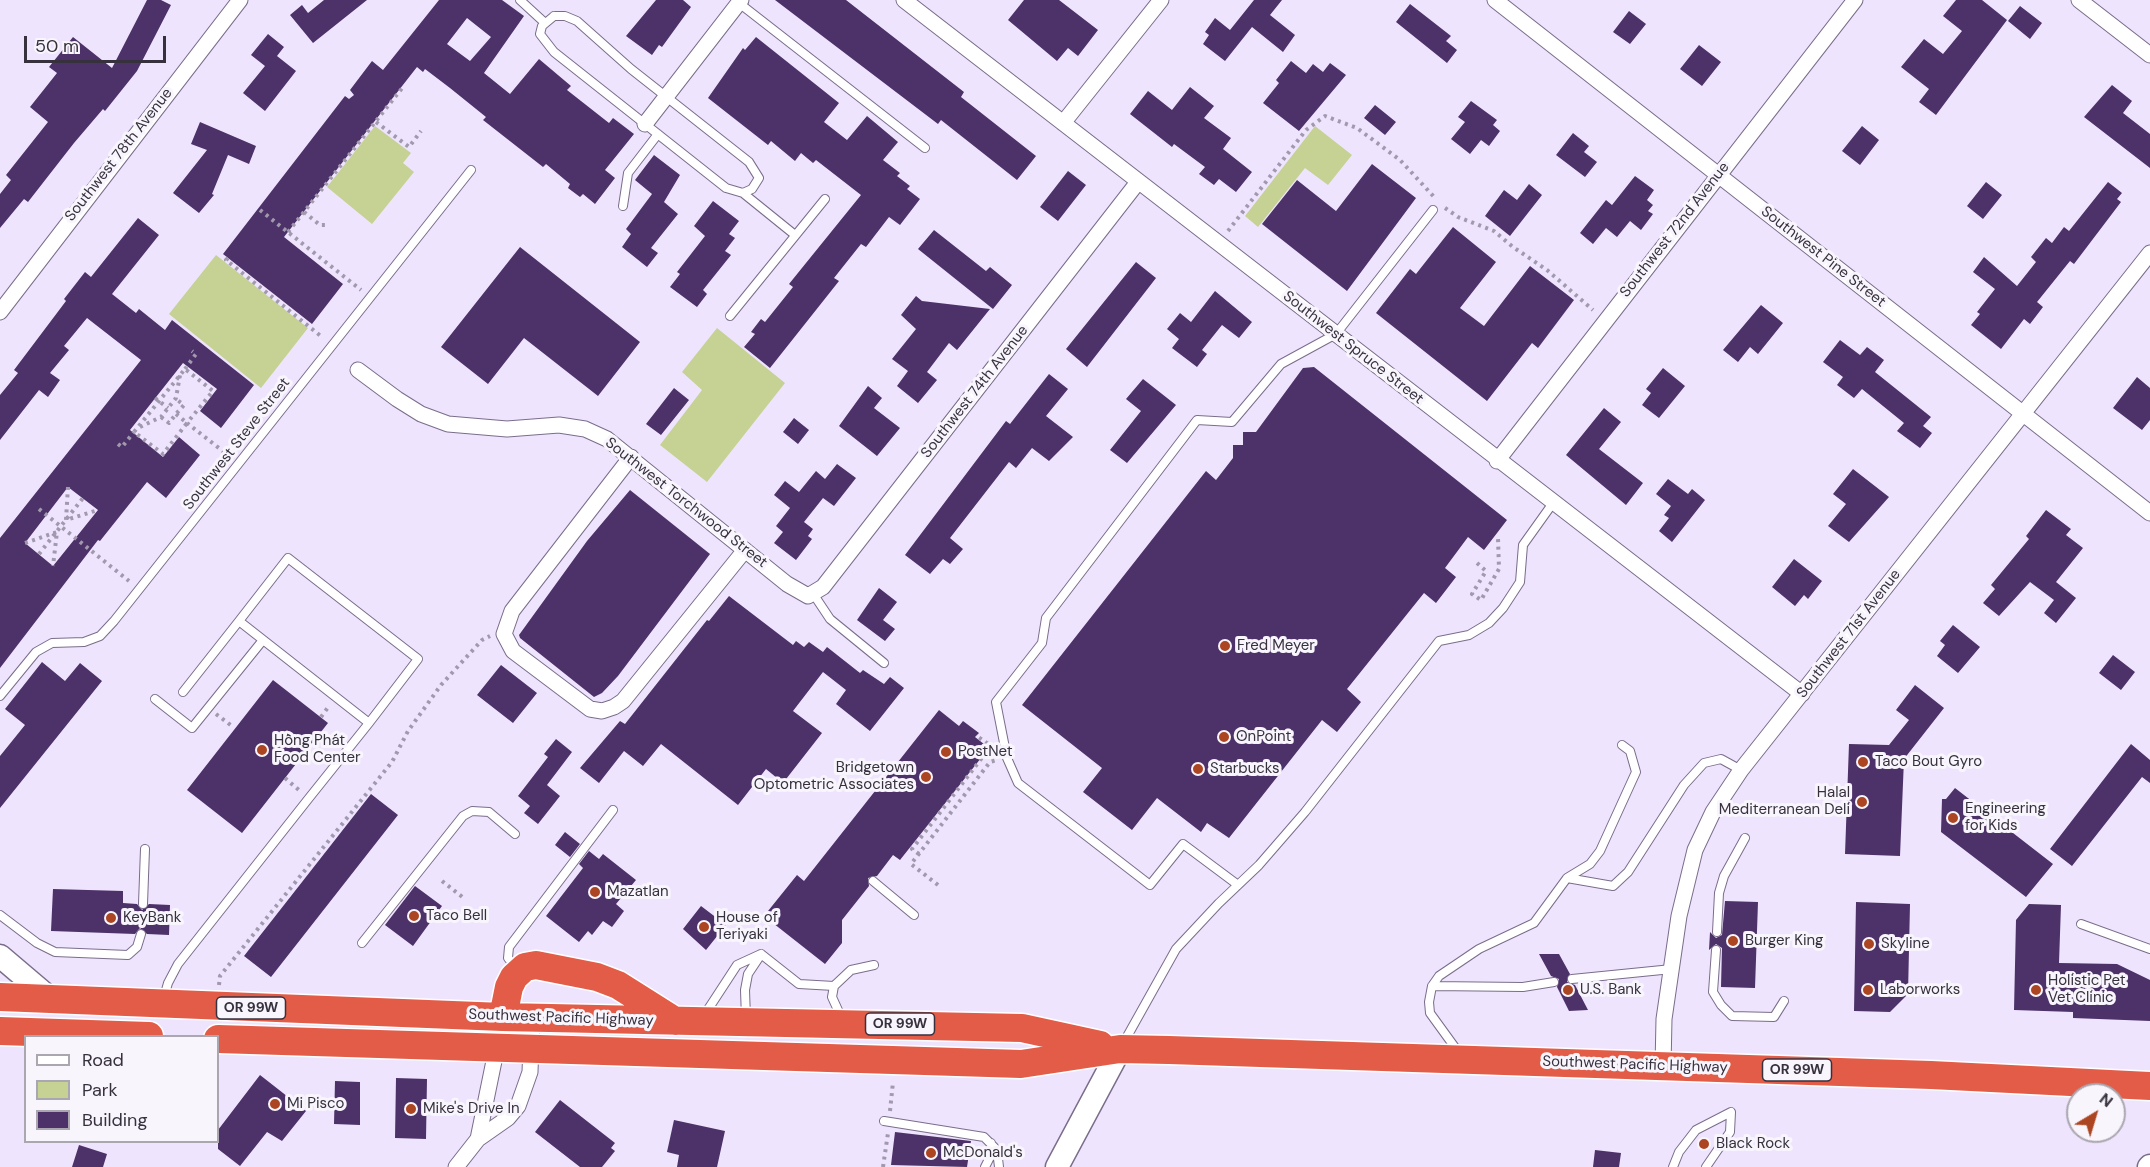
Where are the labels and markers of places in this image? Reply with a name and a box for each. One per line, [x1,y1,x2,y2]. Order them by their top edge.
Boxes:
place label: Fred Meyer [1237,637,1315,655]
marker: Fred Meyer [1218,639,1232,653]
place label: OnPoint [1236,728,1291,746]
marker: OnPoint [1217,730,1231,744]
place label: Hồng Phát Food Center [274,732,361,767]
marker: Hồng Phát Food Center [255,743,269,757]
place label: PostNet [958,743,1013,761]
marker: PostNet [939,745,953,759]
place label: Taco Bout Gyro [1875,753,1982,771]
marker: Taco Bout Gyro [1856,755,1870,769]
place label: Bridgetown Optometric Associates [754,759,914,794]
place label: Starbucks [1210,760,1280,778]
marker: Starbucks [1191,762,1205,776]
marker: Bridgetown Optometric Associates [919,770,933,784]
place label: Halal Mediterranean Deli [1719,784,1850,819]
marker: Halal Mediterranean Deli [1855,795,1869,809]
place label: Engineering for Kids [1965,800,2046,835]
marker: Engineering for Kids [1946,811,1960,825]
place label: Mazatlan [607,883,669,901]
marker: Mazatlan [588,885,602,899]
place label: Taco Bell [426,907,487,925]
place label: KeyBank [123,909,181,927]
marker: Taco Bell [407,909,421,923]
place label: House of Teriyaki [716,909,778,944]
marker: KeyBank [104,911,118,925]
marker: House of Teriyaki [697,920,711,934]
place label: Burger King [1745,932,1823,950]
marker: Burger King [1726,934,1740,948]
place label: Skyline [1881,935,1930,953]
marker: Skyline [1862,937,1876,951]
place label: Holistic Pet Vet Clinic [2048,972,2126,1007]
place label: U.S. Bank [1580,981,1642,999]
place label: Laborworks [1880,981,1960,999]
marker: U.S. Bank [1561,983,1575,997]
marker: Laborworks [1861,983,1875,997]
marker: Holistic Pet Vet Clinic [2029,983,2043,997]
place label: Mi Pisco [287,1095,345,1113]
marker: Mi Pisco [268,1097,282,1111]
place label: Mike's Drive In [423,1100,520,1118]
marker: Mike's Drive In [404,1102,418,1116]
place label: Black Rock [1716,1135,1790,1153]
marker: Black Rock [1697,1137,1711,1151]
place label: McDonald's [943,1144,1023,1162]
marker: McDonald's [924,1146,938,1160]

